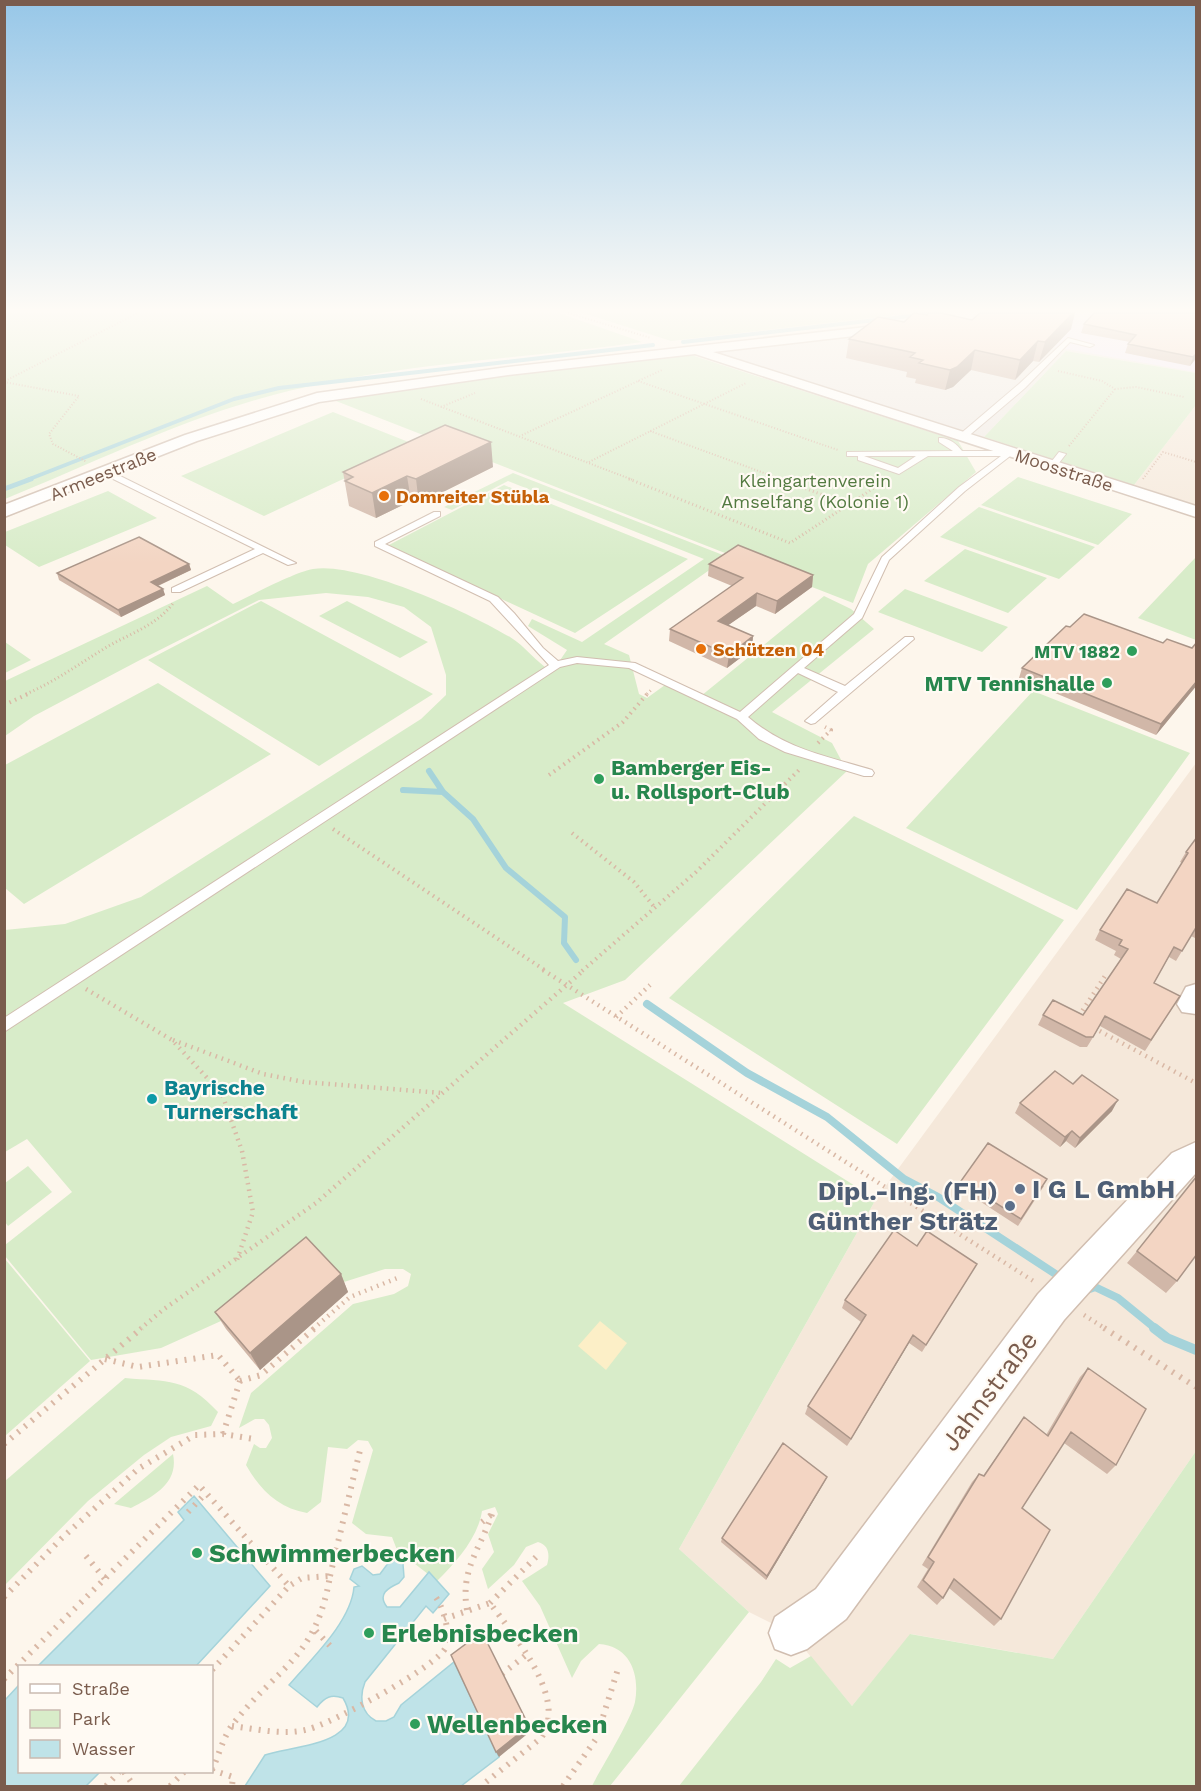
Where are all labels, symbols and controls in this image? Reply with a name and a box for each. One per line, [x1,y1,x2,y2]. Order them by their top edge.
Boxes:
street label: Armeestraße [47,443,159,505]
street label: Moosstraße [1012,444,1116,496]
park label: Kleingartenverein Amselfang (Kolonie 1) [721,470,909,512]
place label: Domreiter Stübla [396,486,550,507]
marker: Domreiter Stübla [377,489,391,503]
place label: Schützen 04 [713,639,825,660]
place label: MTV 1882 [1034,641,1120,662]
marker: Schützen 04 [694,642,708,656]
marker: MTV 1882 [1125,644,1139,658]
place label: MTV Tennishalle [924,671,1095,696]
marker: MTV Tennishalle [1100,676,1114,690]
place label: Bamberger Eis- u. Rollsport-Club [611,755,790,804]
marker: Bamberger Eis- u. Rollsport-Club [592,772,606,786]
place label: Bayrische Turnerschaft [164,1075,298,1124]
marker: Bayrische Turnerschaft [145,1092,159,1106]
place label: I G L GmbH [1032,1174,1175,1204]
place label: Dipl.-Ing. (FH) Günther Strätz [808,1176,998,1236]
marker: I G L GmbH [1013,1182,1027,1196]
marker: Dipl.-Ing. (FH) Günther Strätz [1003,1199,1017,1213]
street label: Jahnstraße [934,1325,1044,1457]
place label: Schwimmerbecken [209,1538,455,1568]
marker: Schwimmerbecken [190,1546,204,1560]
place label: Erlebnisbecken [381,1618,579,1648]
marker: Erlebnisbecken [362,1626,376,1640]
legend [18,1665,213,1773]
text: Straße [72,1678,130,1699]
text: Park [72,1708,111,1729]
place label: Wellenbecken [427,1709,608,1739]
marker: Wellenbecken [408,1717,422,1731]
text: Wasser [72,1738,135,1759]

